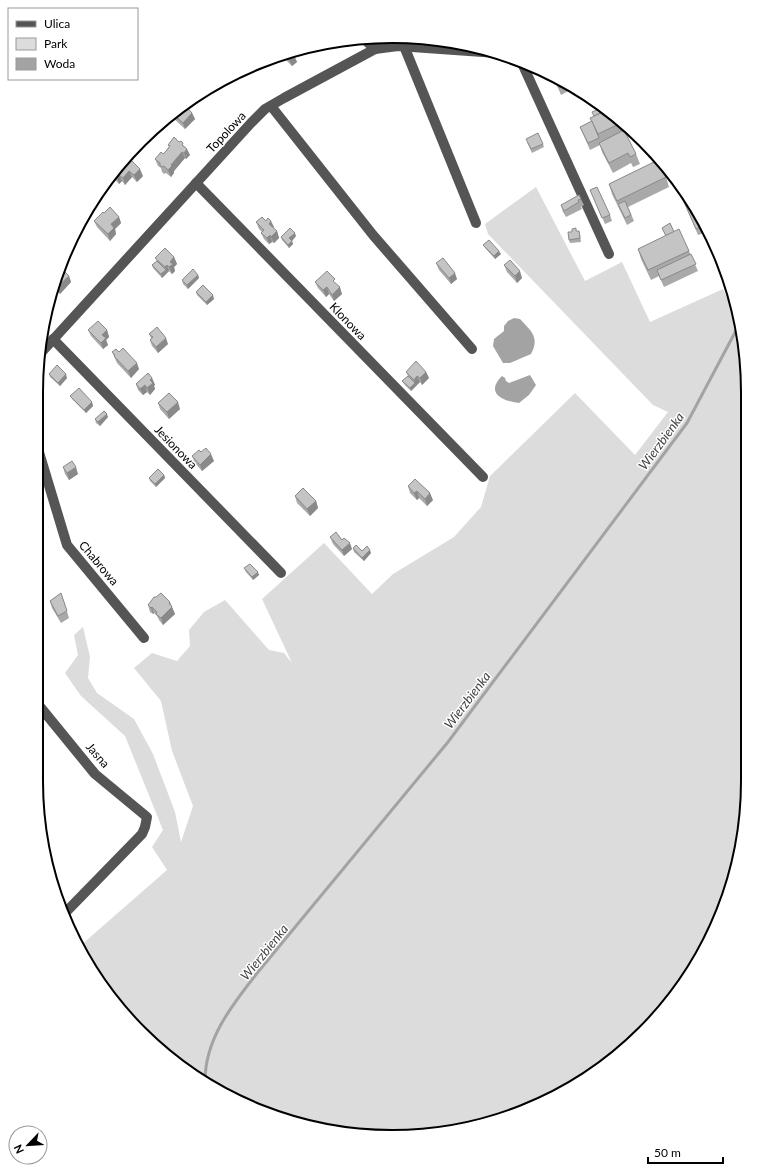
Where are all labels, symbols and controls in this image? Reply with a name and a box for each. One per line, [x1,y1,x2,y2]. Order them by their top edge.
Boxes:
legend [8,8,138,80]
text: Ulica [44,16,70,31]
text: Park [44,36,68,51]
text: Woda [44,56,75,71]
street label: Topolowa [203,108,249,156]
street label: Klonowa [327,299,370,343]
water label: Wierzbienka [635,409,687,473]
street label: Jesionowa [152,422,200,472]
street label: Chabrowa [76,538,122,588]
water label: Wierzbienka [440,668,494,732]
street label: Jasna [83,739,113,771]
water label: Wierzbienka [237,921,292,983]
north arrow [8,1125,48,1165]
scale bar [648,1139,723,1165]
text: N [11,1143,26,1156]
text: 50 m [654,1145,681,1160]

